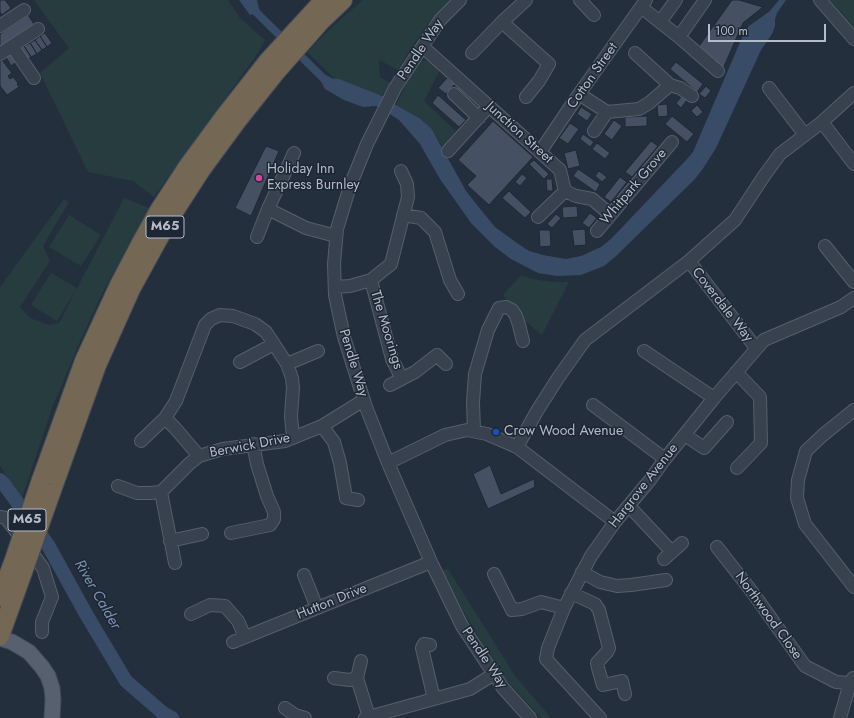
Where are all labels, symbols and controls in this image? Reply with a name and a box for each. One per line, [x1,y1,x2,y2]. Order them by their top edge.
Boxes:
street label: Pendle Way [395,16,447,84]
scale bar [710,16,828,42]
text: 100 m [715,22,748,40]
street label: Cotton Street [564,40,622,112]
street label: Junction Street [482,99,556,167]
street label: Whitpark Grove [597,146,671,228]
place label: Holiday Inn Express Burnley [267,162,360,194]
marker: Holiday Inn Express Burnley [254,173,264,183]
road number: M65 [146,216,184,238]
street label: Coverdale Way [688,265,756,345]
street label: The Moorings [366,289,406,371]
street label: Pendle Way [335,327,371,399]
place label: Crow Wood Avenue [504,424,623,440]
marker: Crow Wood Avenue [491,427,501,437]
street label: Berwick Drive [208,430,292,462]
street label: Hargrove Avenue [606,441,682,531]
road number: M65 [8,509,46,531]
water label: River Calder [70,557,124,633]
street label: Northwood Close [731,569,805,663]
street label: Hutton Drive [294,580,370,624]
street label: Pendle Way [458,624,510,692]

